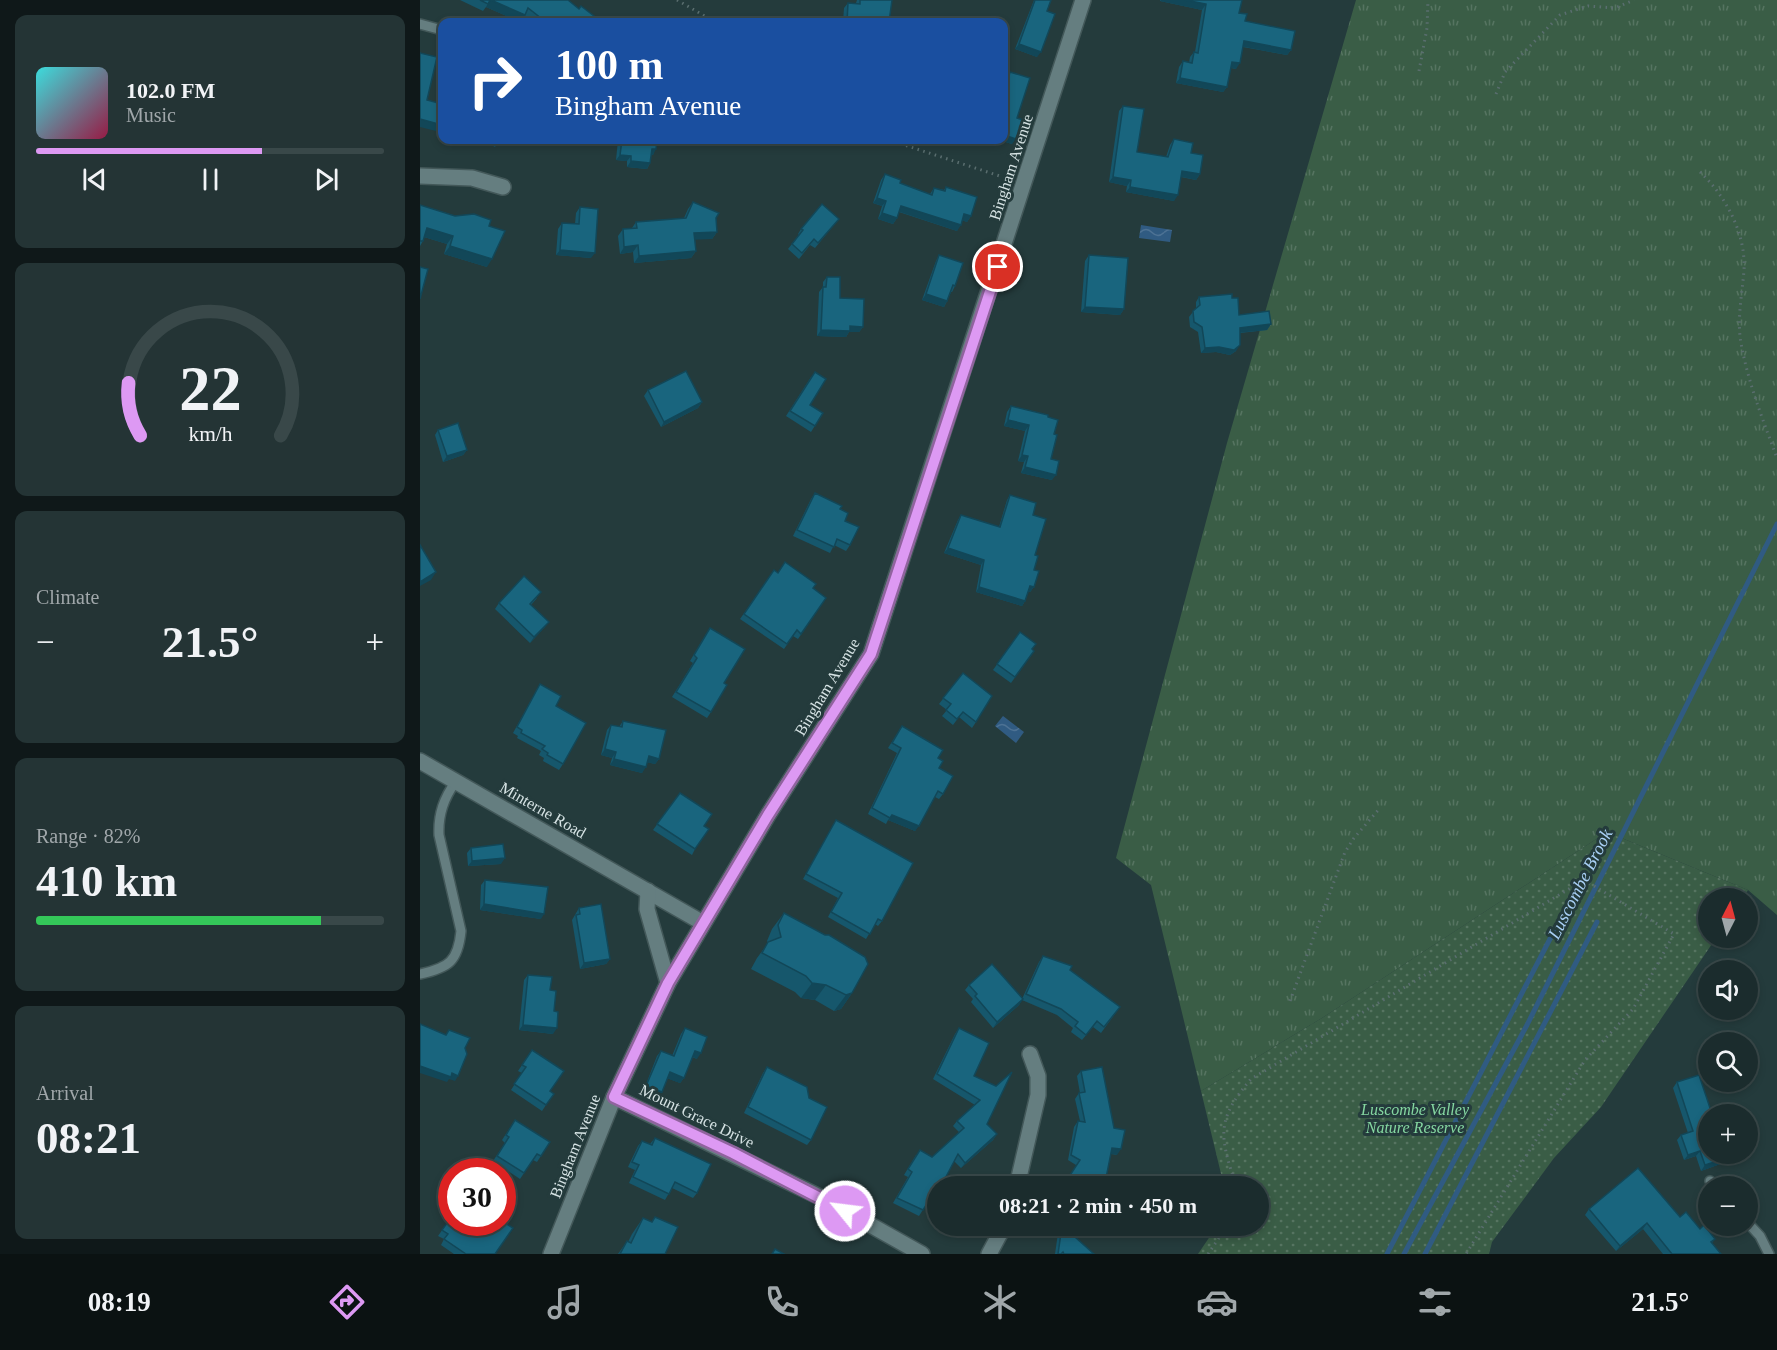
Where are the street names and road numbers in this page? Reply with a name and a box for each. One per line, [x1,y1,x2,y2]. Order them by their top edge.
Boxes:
street label: Bingham Avenue [986,112,1037,222]
street label: Bingham Avenue [791,635,864,739]
street label: Minterne Road [497,779,589,841]
street label: Mount Grace Drive [637,1081,757,1151]
street label: Bingham Avenue [546,1092,604,1201]

